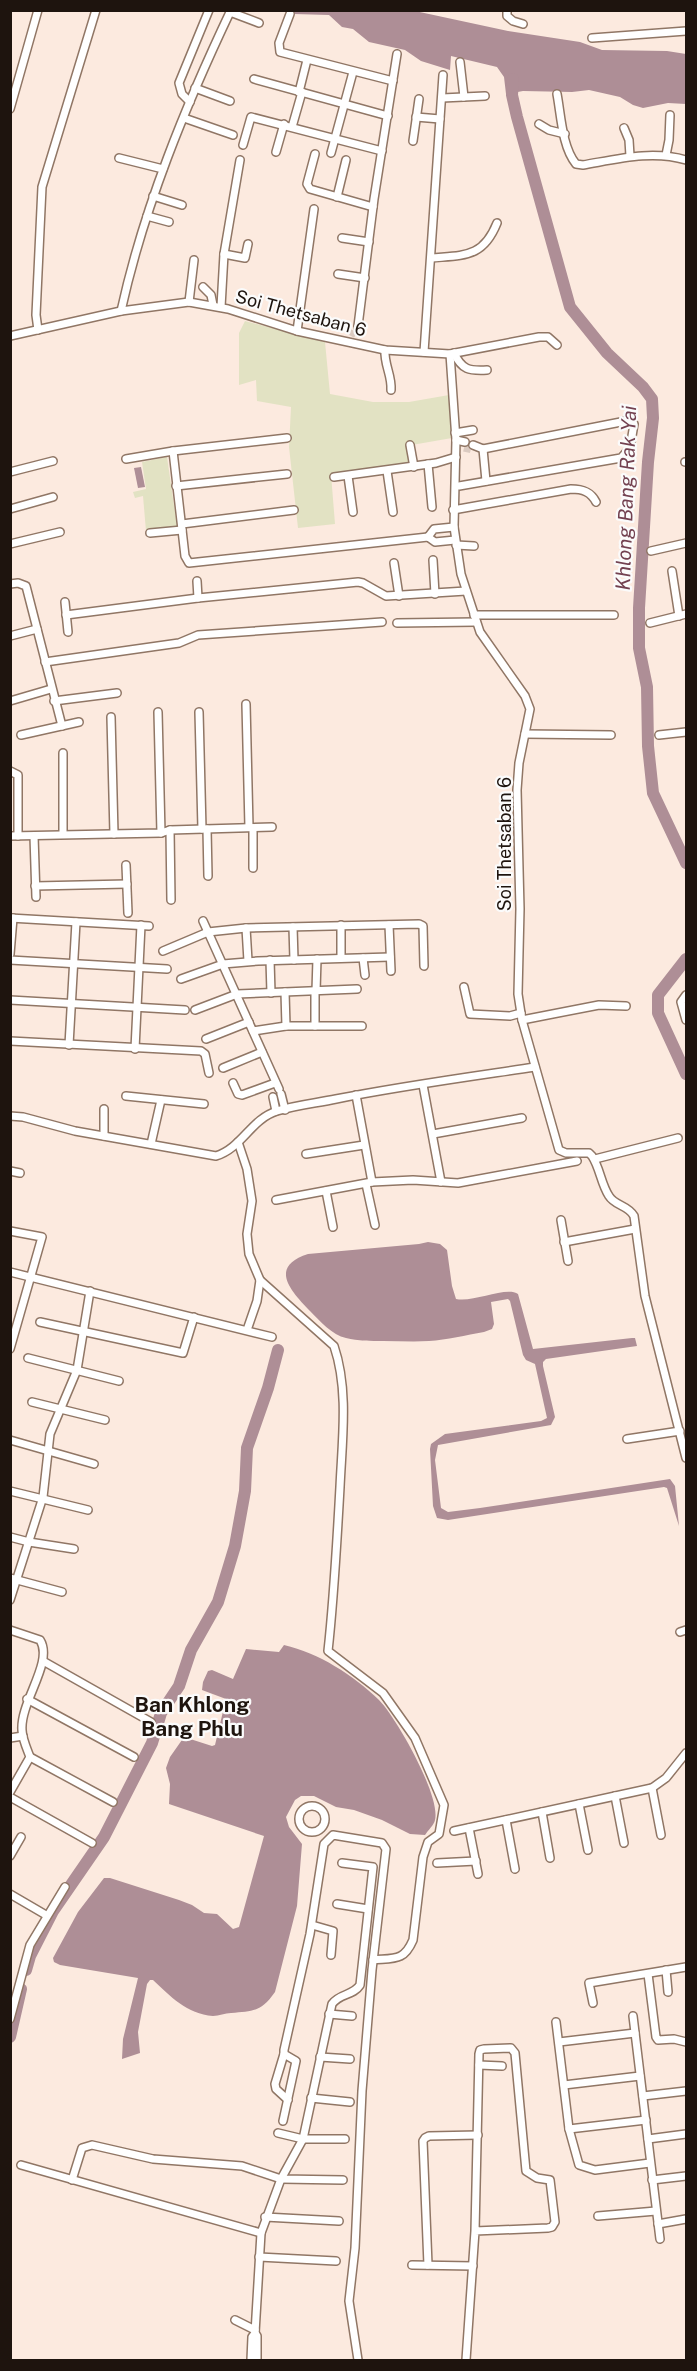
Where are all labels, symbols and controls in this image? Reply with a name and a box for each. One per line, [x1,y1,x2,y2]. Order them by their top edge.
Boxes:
street label: Soi Thetsaban 6 [233,285,369,341]
water label: Khlong Bang Rak Yai [611,405,641,591]
street label: Soi Thetsaban 6 [494,777,515,911]
district label: Ban Khlong Bang Phlu [135,1692,249,1741]

